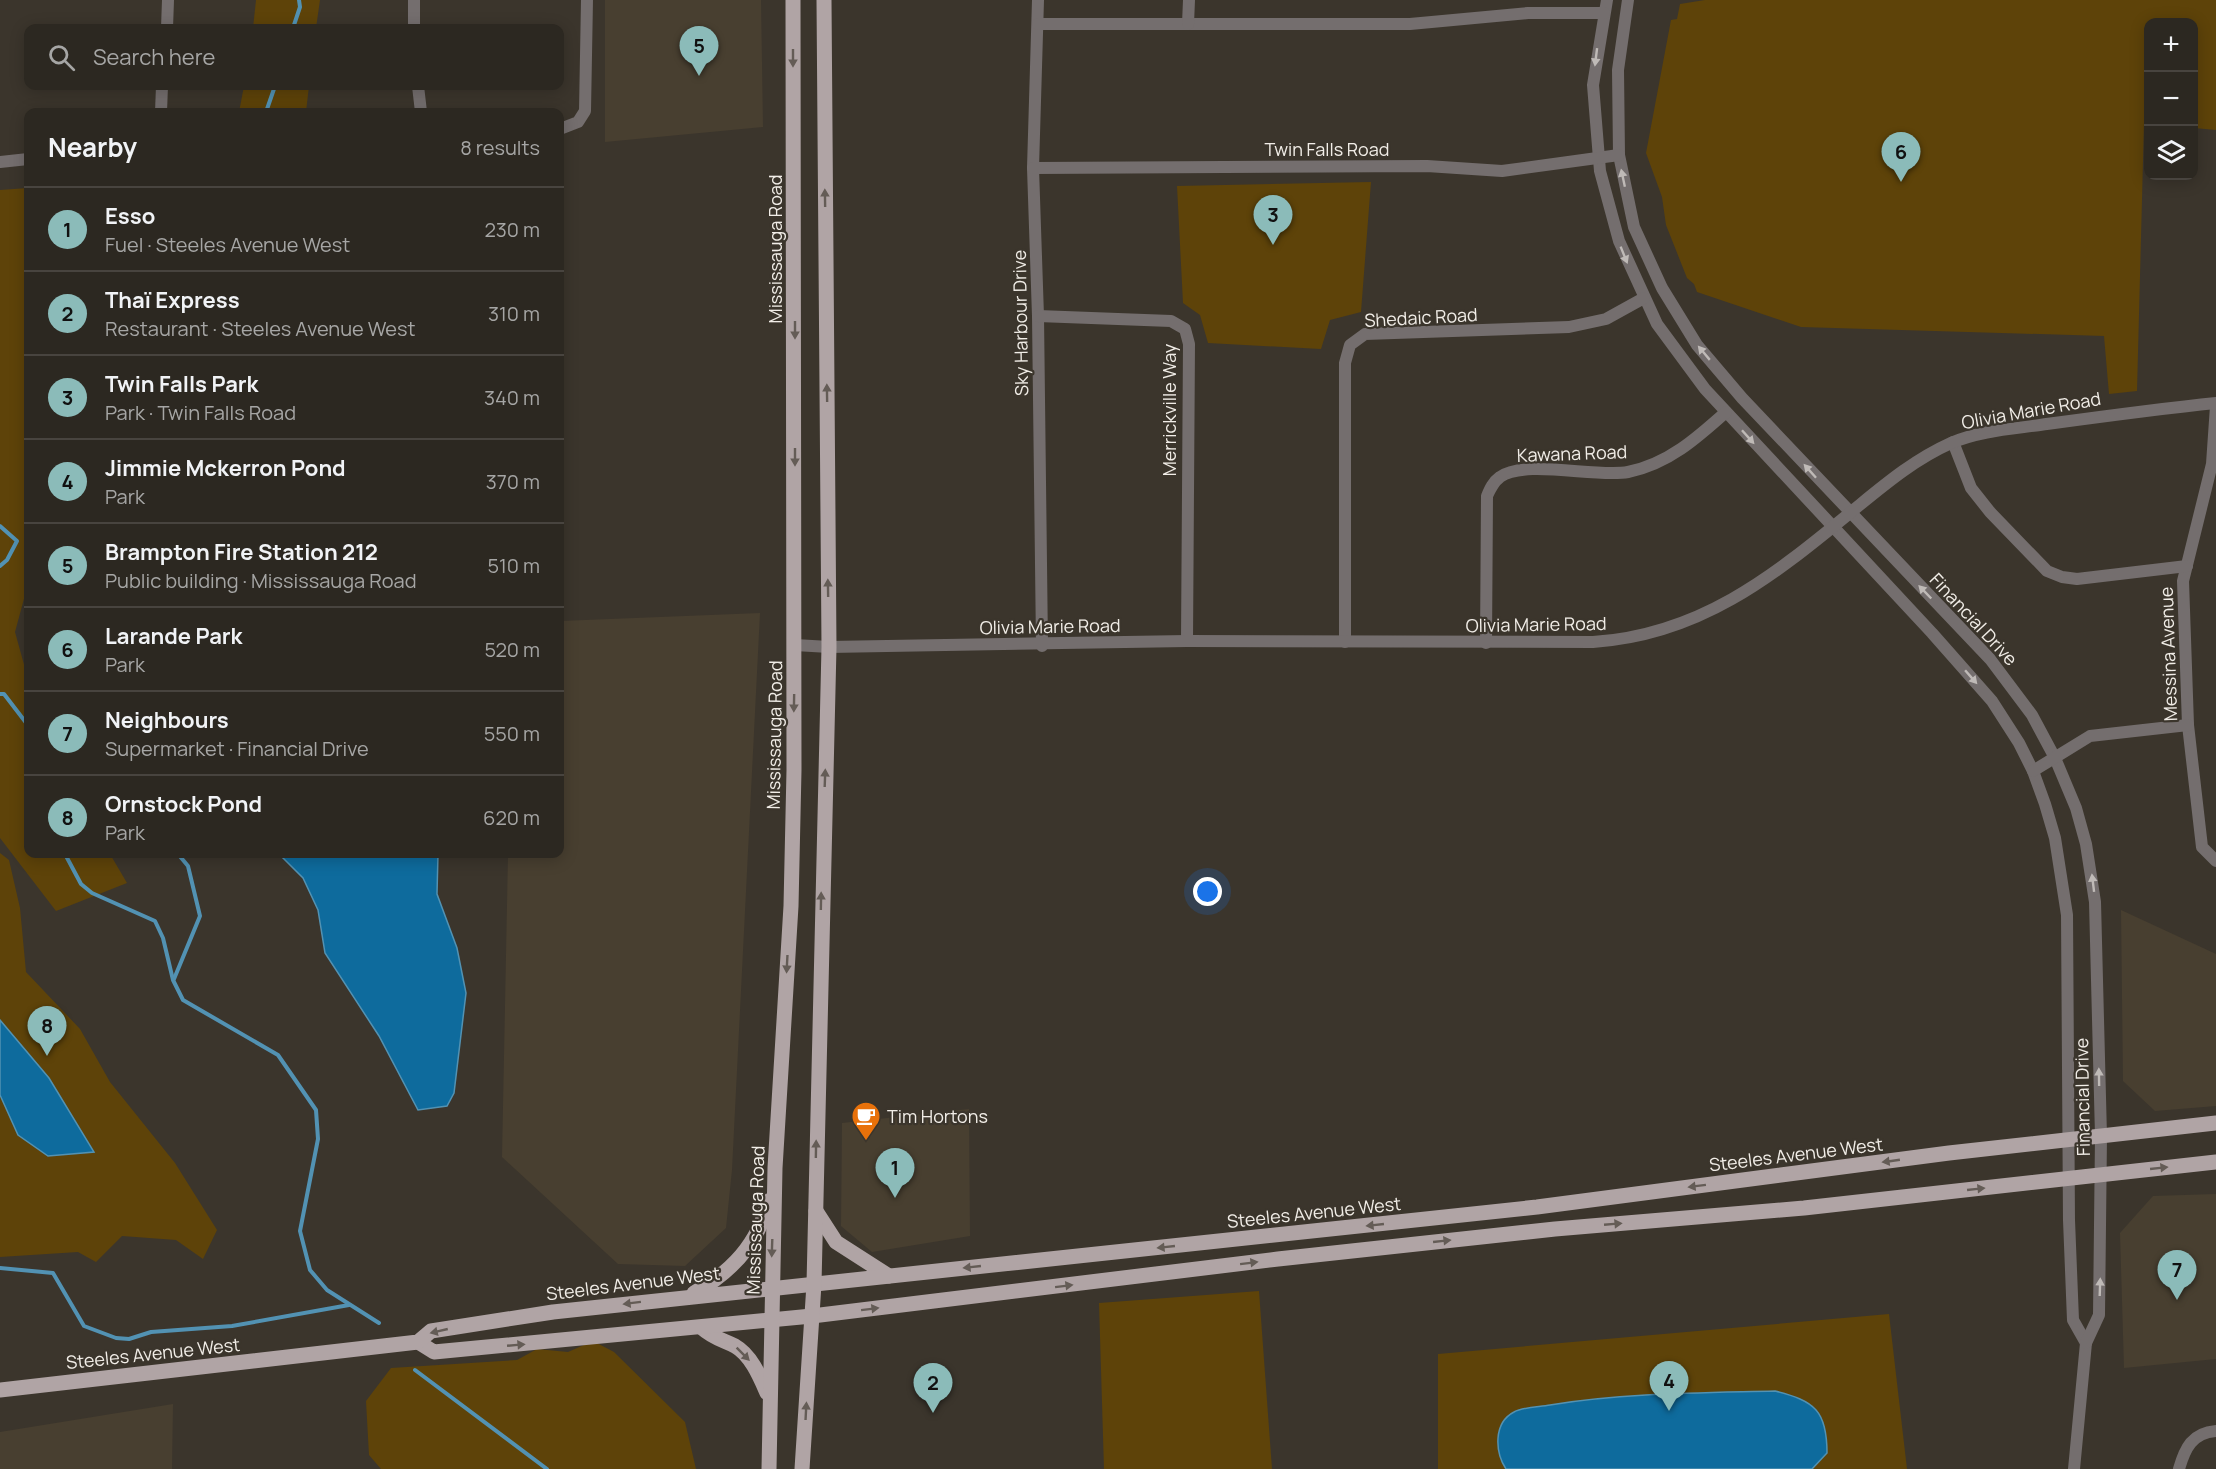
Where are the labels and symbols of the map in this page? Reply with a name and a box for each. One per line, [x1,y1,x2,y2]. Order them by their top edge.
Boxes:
pin: 5 [680,26,718,76]
one-way arrow [1591,48,1601,67]
one-way arrow [788,49,798,68]
pin: 6 [1882,132,1920,182]
street label: Twin Falls Road [1265,137,1389,161]
one-way arrow [1618,168,1628,187]
street label: Mississauga Road [763,175,787,323]
one-way arrow [820,189,830,208]
pin: 3 [1254,196,1292,245]
one-way arrow [1619,246,1629,264]
street label: Sky Harbour Drive [1007,250,1033,396]
street label: Shedaic Road [1364,302,1478,332]
one-way arrow [790,321,800,340]
street label: Merrickville Way [1157,343,1181,476]
one-way arrow [1698,346,1711,361]
one-way arrow [822,384,831,403]
street label: Olivia Marie Road [1959,386,2103,434]
one-way arrow [1741,430,1755,445]
street label: Kawana Road [1516,439,1628,467]
one-way arrow [790,447,800,466]
one-way arrow [1803,463,1817,478]
street label: Financial Drive [1925,568,2023,670]
one-way arrow [823,579,833,598]
one-way arrow [1918,584,1932,599]
street label: Messina Avenue [2154,586,2182,722]
street label: Olivia Marie Road [1465,611,1607,637]
street label: Olivia Marie Road [979,613,1121,639]
street label: Mississauga Road [761,660,787,810]
one-way arrow [1965,669,1978,684]
one-way arrow [790,694,799,713]
one-way arrow [820,768,829,787]
one-way arrow [2088,873,2097,892]
your location [1193,877,1222,906]
one-way arrow [816,891,826,910]
one-way arrow [783,954,792,973]
pin: 8 [28,1006,66,1056]
street label: Financial Drive [2069,1038,2095,1156]
one-way arrow [2095,1068,2104,1087]
cafe icon: Tim Hortons [850,1100,882,1142]
place label: Tim Hortons [887,1104,988,1128]
street label: Steeles Avenue West [1708,1131,1884,1177]
one-way arrow [811,1140,821,1159]
street label: Mississauga Road [740,1145,770,1295]
pin: 1 [876,1148,914,1198]
one-way arrow [1881,1156,1900,1165]
one-way arrow [2149,1163,2168,1173]
one-way arrow [1688,1181,1707,1191]
one-way arrow [1966,1184,1985,1194]
street label: Steeles Avenue West [1226,1191,1402,1233]
one-way arrow [1604,1219,1623,1229]
one-way arrow [1365,1220,1384,1230]
one-way arrow [1433,1237,1452,1246]
one-way arrow [768,1238,777,1257]
one-way arrow [1157,1242,1176,1252]
pin: 7 [2158,1250,2196,1300]
one-way arrow [1239,1258,1258,1267]
street label: Steeles Avenue West [545,1260,721,1306]
one-way arrow [963,1262,982,1272]
one-way arrow [2095,1278,2105,1297]
one-way arrow [1054,1281,1073,1290]
one-way arrow [623,1298,642,1307]
one-way arrow [861,1304,880,1314]
one-way arrow [430,1326,449,1336]
street label: Steeles Avenue West [65,1332,241,1374]
one-way arrow [506,1340,525,1350]
one-way arrow [736,1347,750,1362]
pin: 4 [1650,1362,1688,1411]
pin: 2 [914,1364,952,1413]
one-way arrow [801,1401,811,1420]

